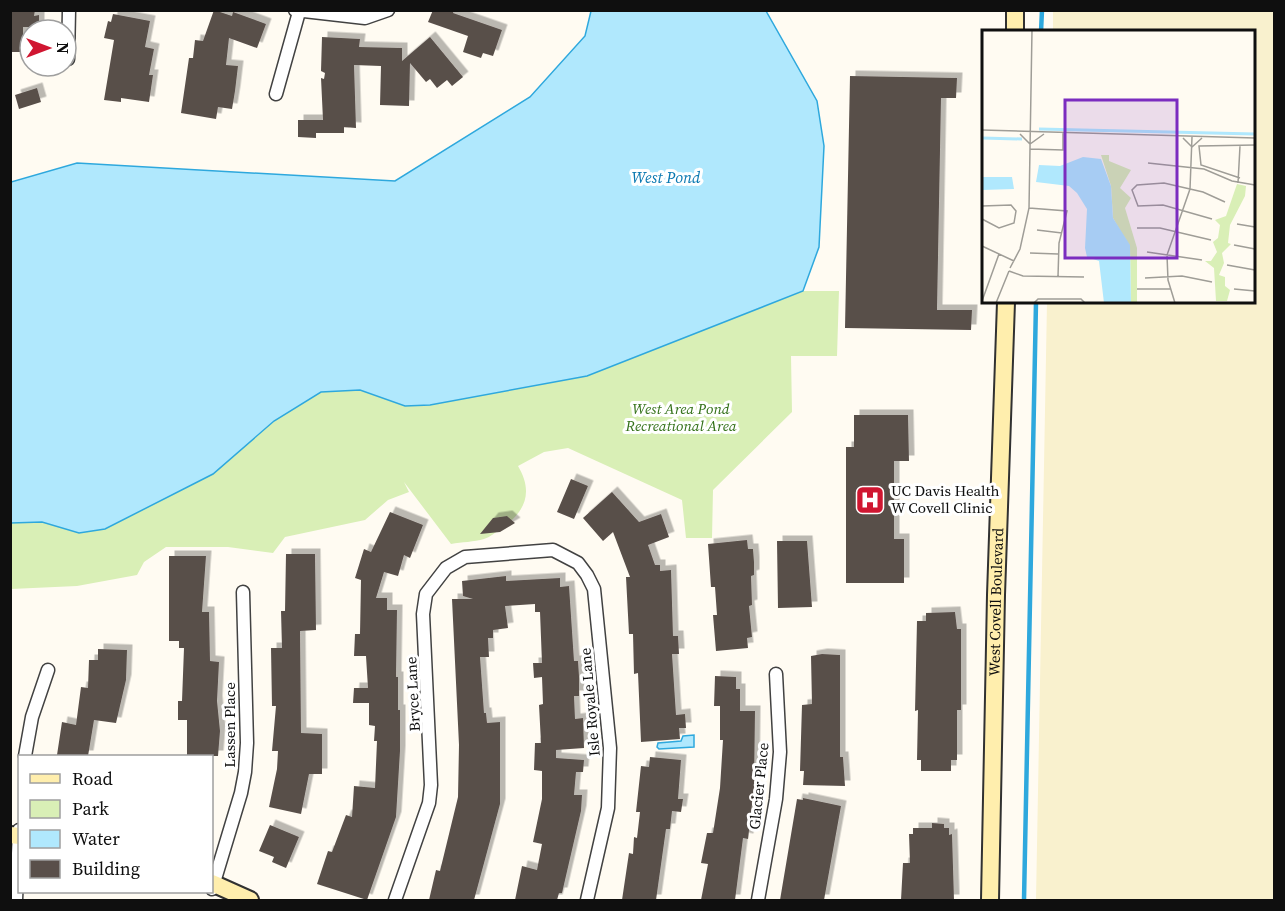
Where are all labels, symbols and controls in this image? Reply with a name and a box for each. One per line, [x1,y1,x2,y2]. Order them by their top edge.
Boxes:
north arrow [18,18,78,78]
inset map [982,30,1255,303]
text: N [52,42,74,54]
water label: West Pond [632,166,701,188]
park label: West Area Pond Recreational Area [624,398,737,436]
place label: UC Davis Health W Covell Clinic [891,480,999,518]
hospital icon: UC Davis Health W Covell Clinic [854,484,886,516]
street label: West Covell Boulevard [983,527,1008,677]
street label: Isle Royale Lane [574,647,605,757]
street label: Bryce Lane [400,656,425,732]
street label: Lassen Place [219,682,240,768]
street label: Glacier Place [744,741,774,830]
legend [18,755,213,893]
text: Road [72,766,113,791]
text: Park [72,796,109,821]
text: Water [72,826,120,851]
text: Building [72,856,140,881]

